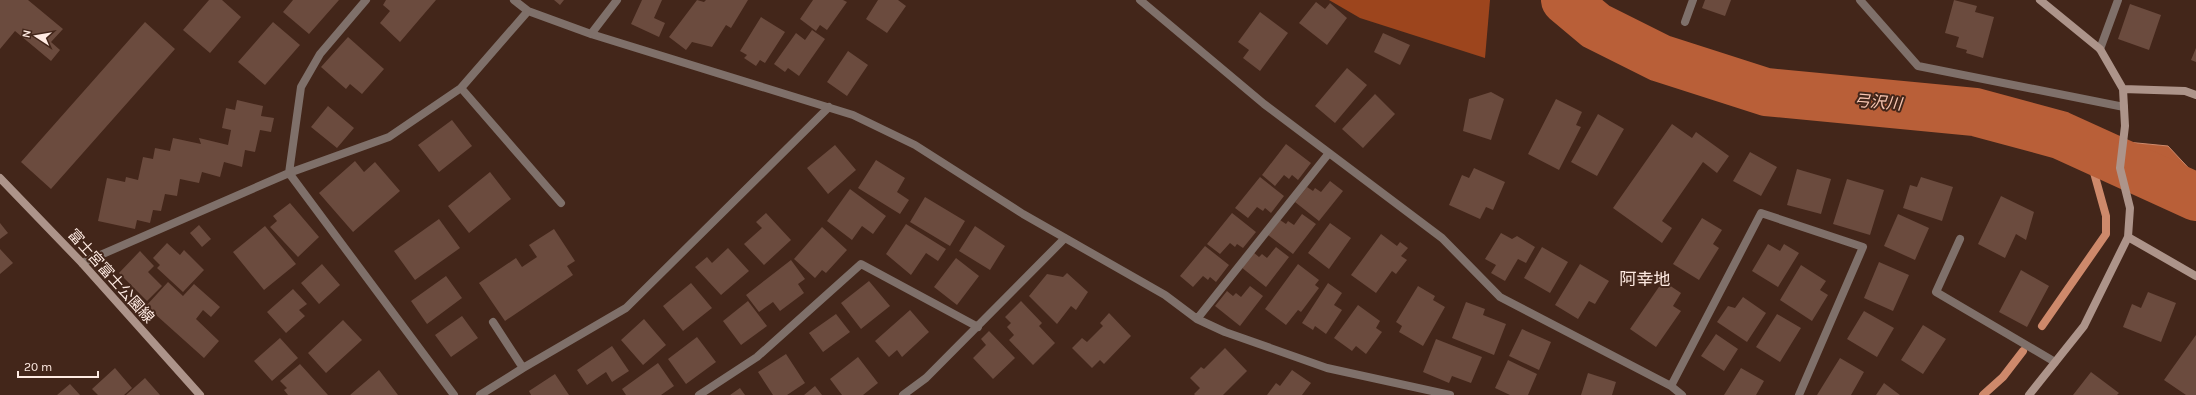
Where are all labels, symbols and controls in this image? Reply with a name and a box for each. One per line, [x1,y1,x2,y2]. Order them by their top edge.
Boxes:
north arrow [16,16,56,56]
text: N [20,29,34,39]
water label: 弓沢川 [1853,90,1905,114]
street label: 富士宮富士公園線 [64,225,158,327]
district label: 阿幸地 [1620,269,1671,289]
scale bar [18,353,98,379]
text: 20 m [24,360,52,374]

